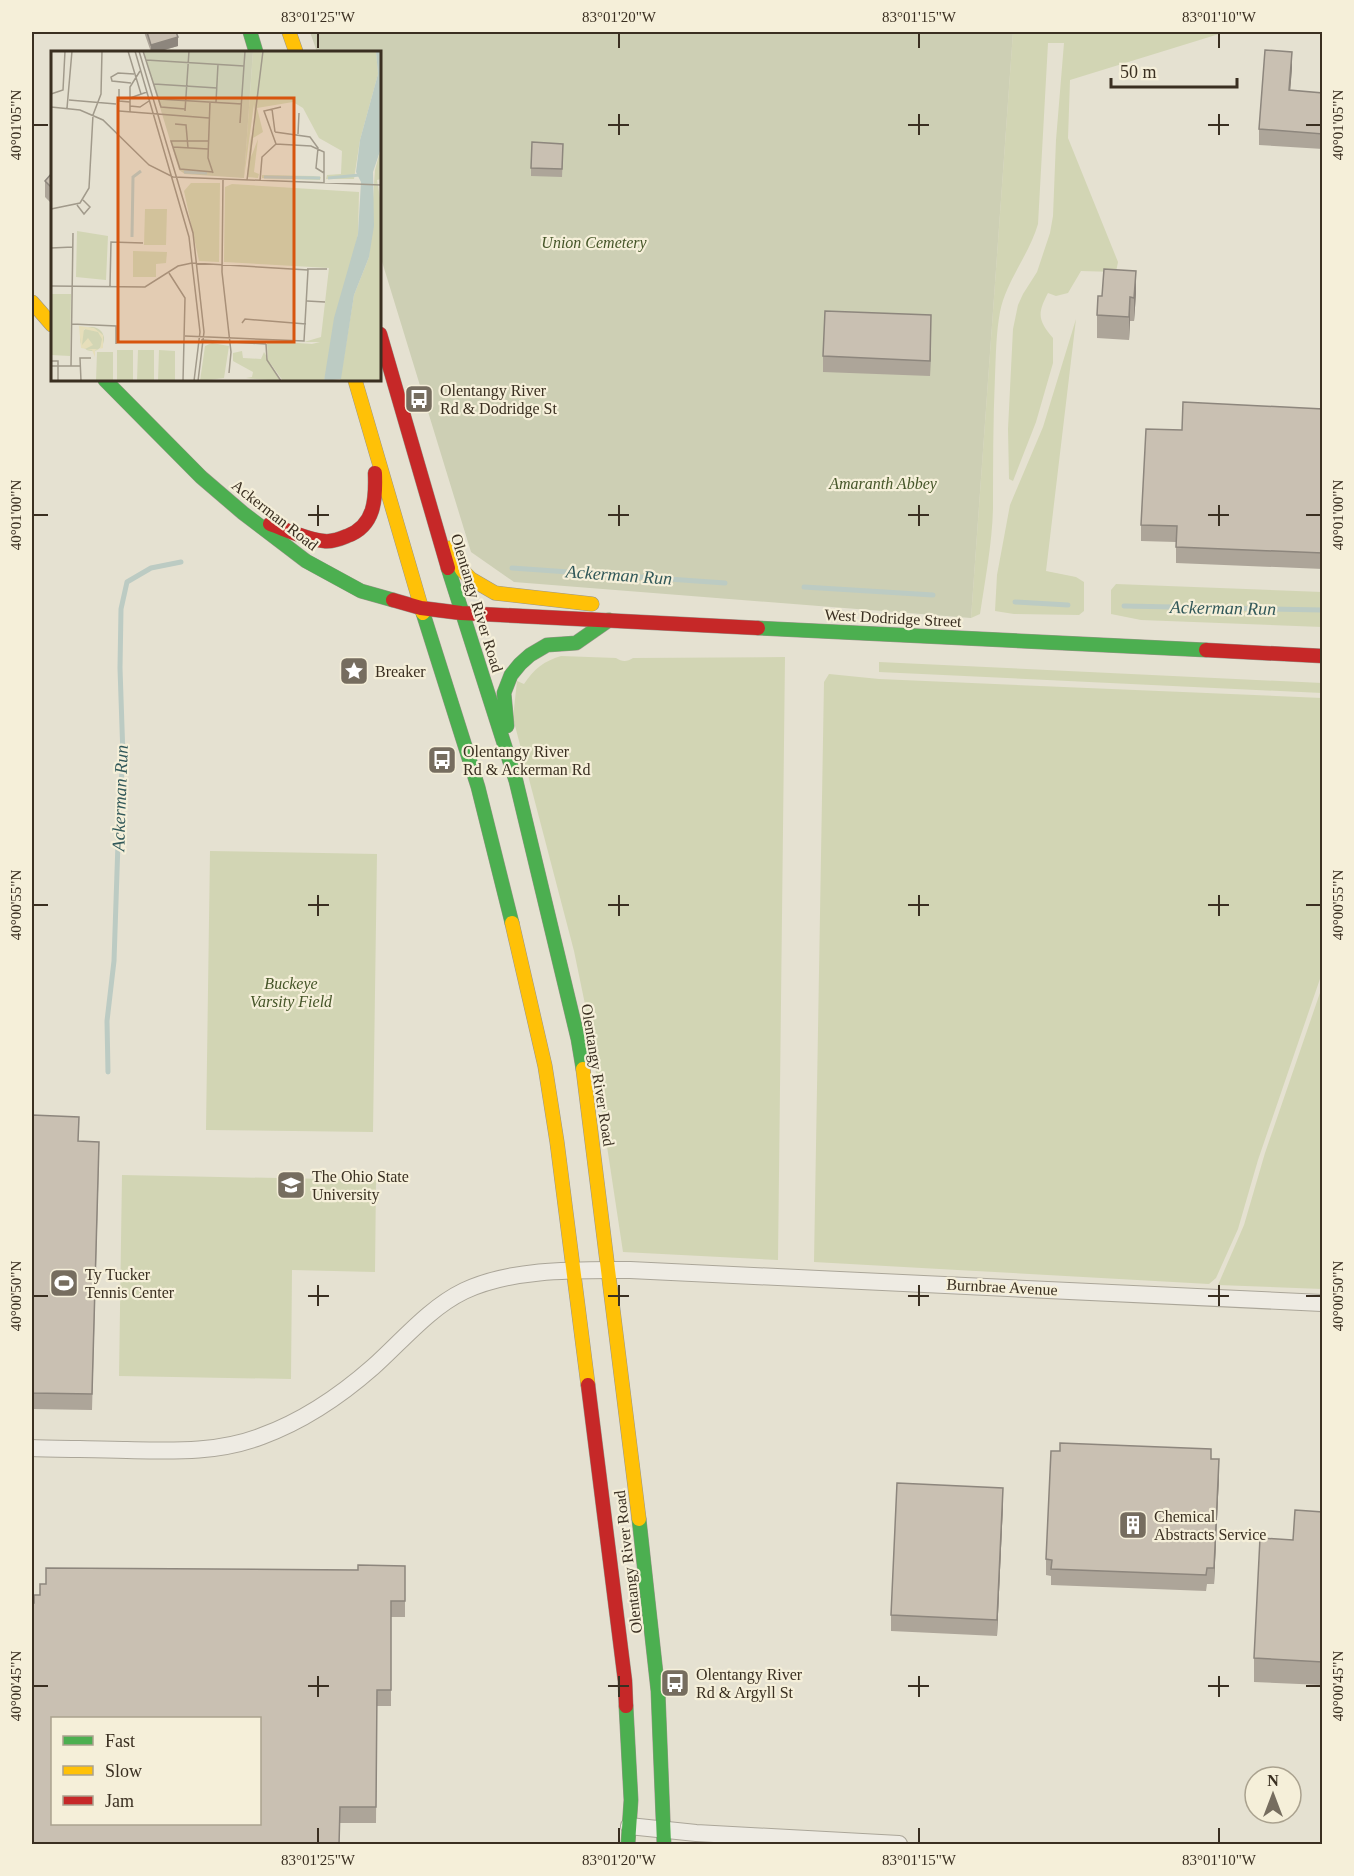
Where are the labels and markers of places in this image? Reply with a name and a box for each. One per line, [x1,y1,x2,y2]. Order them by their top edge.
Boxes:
place label: Olentangy River Rd & Dodridge St [440,382,557,418]
bus stop icon: Olentangy River Rd & Dodridge St [403,383,435,415]
place icon: Breaker [338,655,370,687]
place label: Breaker [375,663,426,680]
place label: Olentangy River Rd & Ackerman Rd [463,743,591,778]
bus stop icon: Olentangy River Rd & Ackerman Rd [426,744,458,776]
place label: The Ohio State University [312,1168,409,1204]
school or university icon: The Ohio State University [275,1169,307,1201]
place label: Ty Tucker Tennis Center [85,1266,175,1301]
sports icon: Ty Tucker Tennis Center [48,1267,80,1299]
place label: Chemical Abstracts Service [1154,1508,1266,1543]
building icon: Chemical Abstracts Service [1117,1509,1149,1541]
place label: Olentangy River Rd & Argyll St [696,1666,803,1702]
bus stop icon: Olentangy River Rd & Argyll St [659,1667,691,1699]

